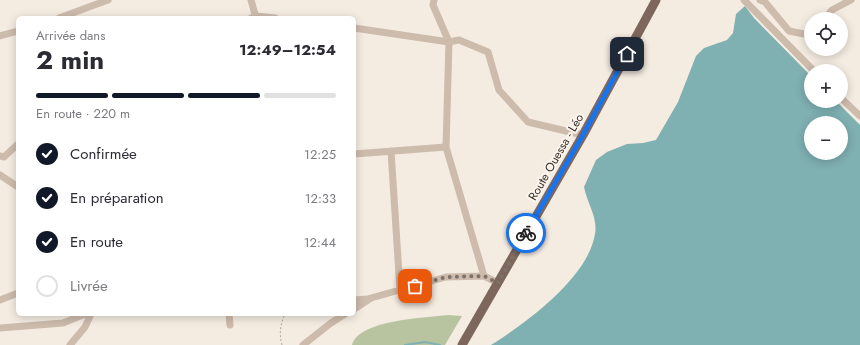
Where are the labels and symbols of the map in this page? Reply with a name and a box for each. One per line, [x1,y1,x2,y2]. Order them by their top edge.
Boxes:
pin [610,37,644,71]
street label: Route Ouessa - Léo [524,110,588,204]
courier [506,213,546,253]
pin [398,269,432,303]

